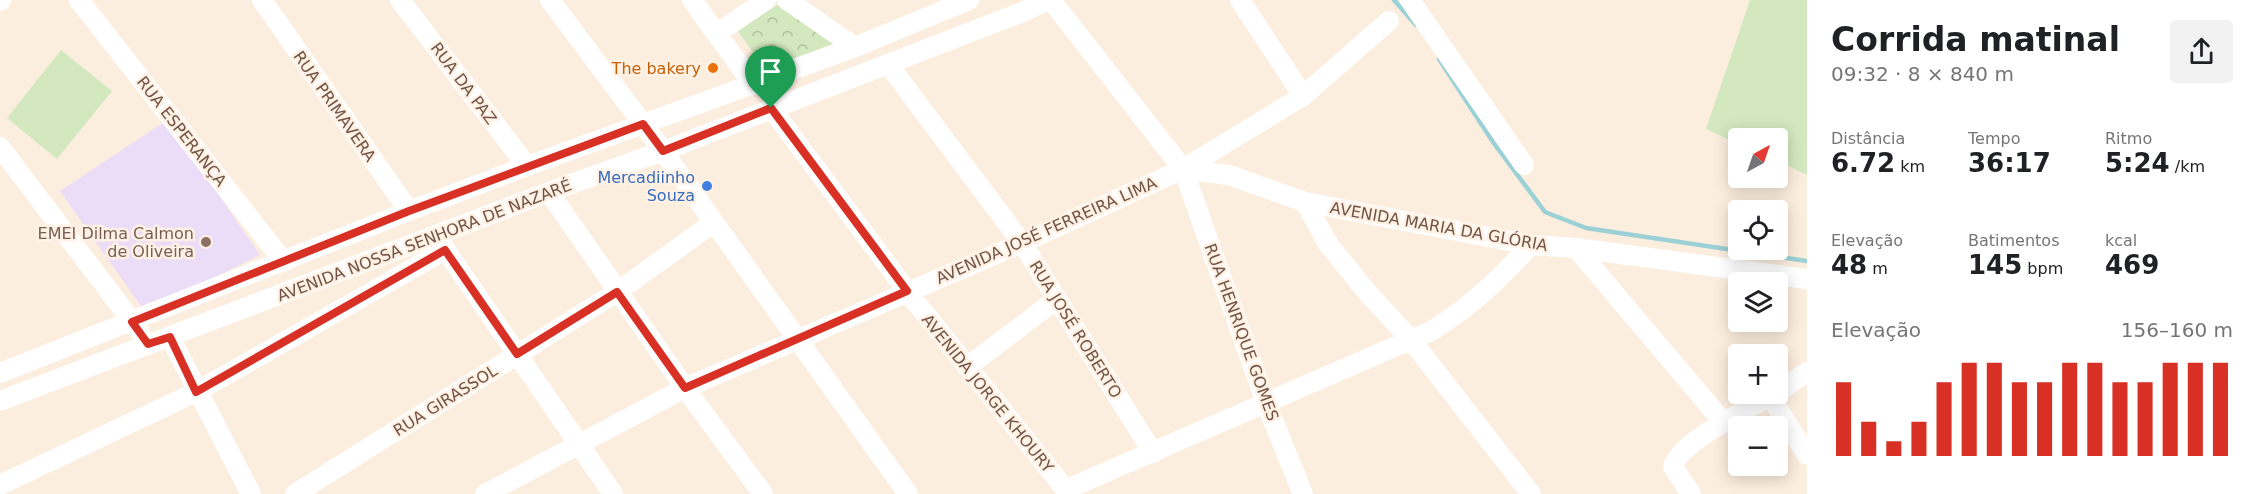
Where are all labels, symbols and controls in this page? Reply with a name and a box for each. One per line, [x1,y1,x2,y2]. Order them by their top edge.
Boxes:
text: Corrida matinal [1831,20,2120,59]
button: share [2170,20,2233,83]
street label: RUA DA PAZ [427,39,501,128]
pin [745,46,796,108]
street label: RUA PRIMAVERA [289,47,380,165]
icon: arrive [754,55,787,88]
place label: The bakery [611,59,701,78]
marker: The bakery [706,61,720,75]
text: 09:32 · 8 × 840 m [1831,62,2014,86]
street label: RUA ESPERANÇA [133,73,230,190]
north arrow [1728,128,1788,188]
map controls [1728,128,1788,476]
text: Distância [1831,129,1905,148]
text: Tempo [1968,129,2020,148]
text: Ritmo [2105,129,2152,148]
text: 6.72 [1831,148,1895,178]
text: 36:17 [1968,148,2051,178]
text: 5:24 [2105,148,2170,178]
text: km [1895,157,1925,176]
text: /km [2170,157,2205,176]
place label: Mercadiinho Souza [597,168,695,205]
street label: AVENIDA JOSÉ FERREIRA LIMA [933,173,1160,288]
street label: AVENIDA NOSSA SENHORA DE NAZARÉ [274,175,574,306]
marker: Mercadiinho Souza [700,179,714,193]
street label: AVENIDA MARIA DA GLÓRIA [1329,198,1549,255]
button: locate [1728,200,1788,260]
place label: EMEI Dilma Calmon de Oliveira [38,224,194,261]
text: Elevação [1831,231,1903,250]
text: Batimentos [1968,231,2059,250]
text: kcal [2105,231,2137,250]
marker: EMEI Dilma Calmon de Oliveira [199,235,213,249]
street label: RUA HENRIQUE GOMES [1201,241,1283,423]
text: 48 [1831,250,1867,280]
text: 145 [1968,250,2022,280]
text: 469 [2105,250,2159,280]
street label: RUA JOSÉ ROBERTO [1025,257,1126,402]
text: m [1867,259,1888,278]
text: bpm [2022,259,2063,278]
button: layers [1728,272,1788,332]
street label: AVENIDA JORGE KHOURY [918,310,1058,477]
text: Elevação [1831,318,1921,342]
text: 156–160 m [2121,318,2233,342]
button: + [1728,344,1788,404]
street label: RUA GIRASSOL [390,361,501,440]
button: − [1728,416,1788,476]

